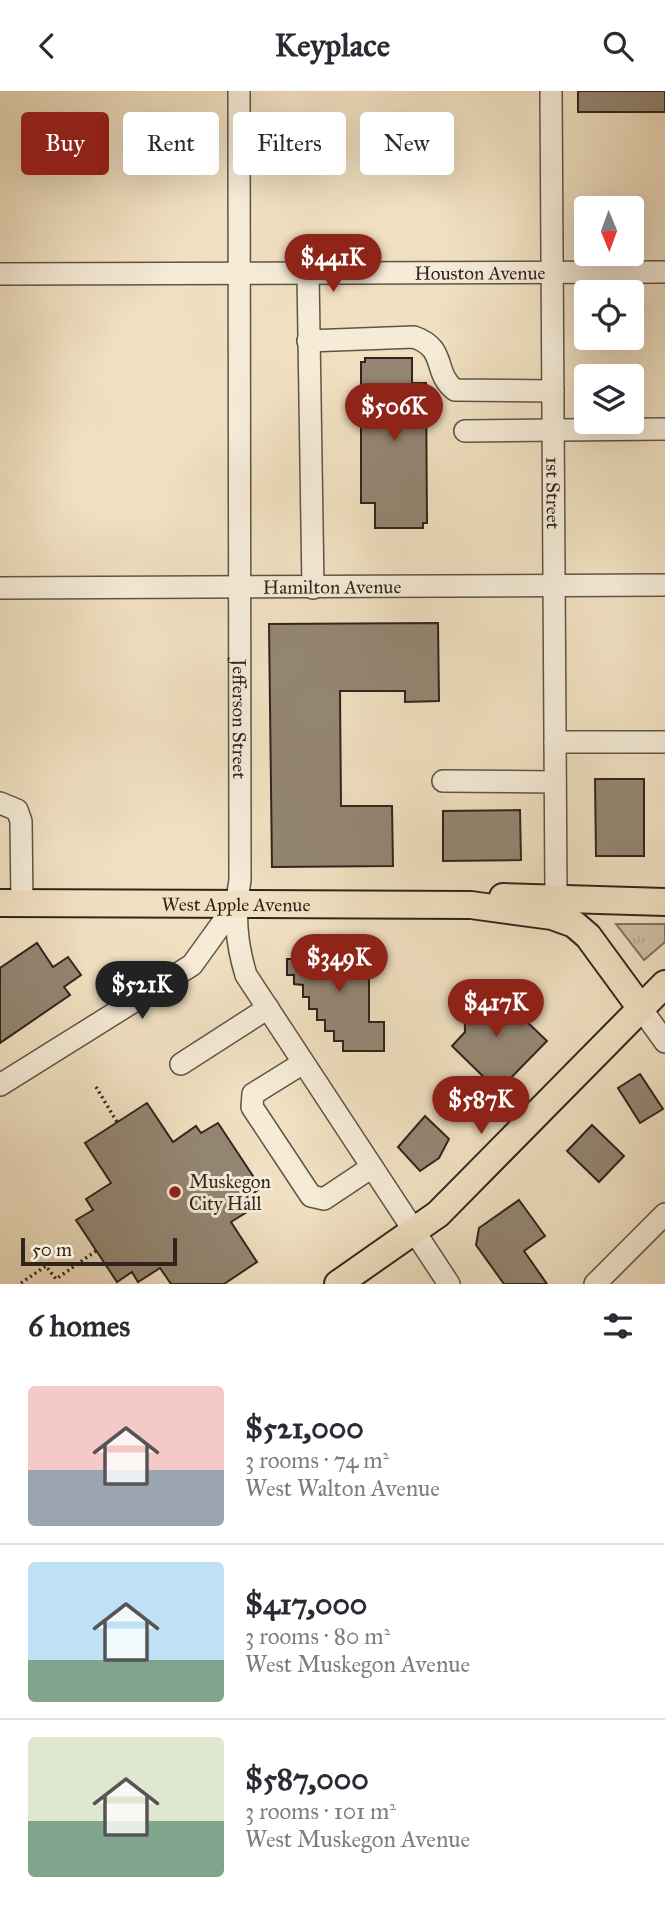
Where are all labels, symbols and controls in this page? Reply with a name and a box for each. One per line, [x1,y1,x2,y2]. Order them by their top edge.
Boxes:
text: Keyplace [275,26,390,65]
icon: back [28,27,66,65]
icon: search [599,27,637,65]
chip: Buy [21,112,109,175]
chip: Rent [123,112,219,175]
chip: Filters [233,112,346,175]
chip: New [360,112,454,175]
north arrow [574,196,644,266]
map controls [574,196,644,434]
pin: $441K [284,235,382,294]
text: $441K [301,243,365,271]
street label: Houston Avenue [414,261,546,285]
button: locate [574,280,644,350]
button: layers [574,364,644,434]
pin: $506K [345,383,443,443]
text: $506K [361,392,427,420]
street label: 1st Street [541,457,565,530]
street label: Hamilton Avenue [263,575,401,599]
street label: Jefferson Street [227,657,251,779]
street label: West Apple Avenue [162,893,311,916]
pin: $349K [290,935,388,994]
text: $349K [307,943,371,971]
pin: $521K [93,961,191,1021]
text: $521K [111,970,173,998]
pin: $417K [447,979,545,1039]
text: $417K [464,988,528,1016]
pin: $587K [432,1077,530,1136]
text: $587K [448,1085,514,1113]
place label: Muskegon City Hall [189,1170,271,1215]
marker: Muskegon City Hall [167,1184,183,1200]
scale bar [21,1235,177,1267]
text: 50 m [32,1238,72,1261]
icon: filters [599,1307,637,1345]
text: 6 homes [28,1308,130,1344]
text: $521,000 [245,1410,364,1446]
icon: home [84,1414,168,1498]
text: 3 rooms · 74 m² [245,1446,389,1474]
text: West Walton Avenue [245,1474,440,1502]
text: $417,000 [245,1586,367,1622]
icon: home [84,1590,168,1674]
text: 3 rooms · 80 m² [245,1622,390,1650]
text: West Muskegon Avenue [245,1650,470,1678]
text: $587,000 [245,1761,369,1797]
icon: home [84,1765,168,1849]
text: 3 rooms · 101 m² [245,1797,396,1825]
text: West Muskegon Avenue [245,1825,470,1853]

